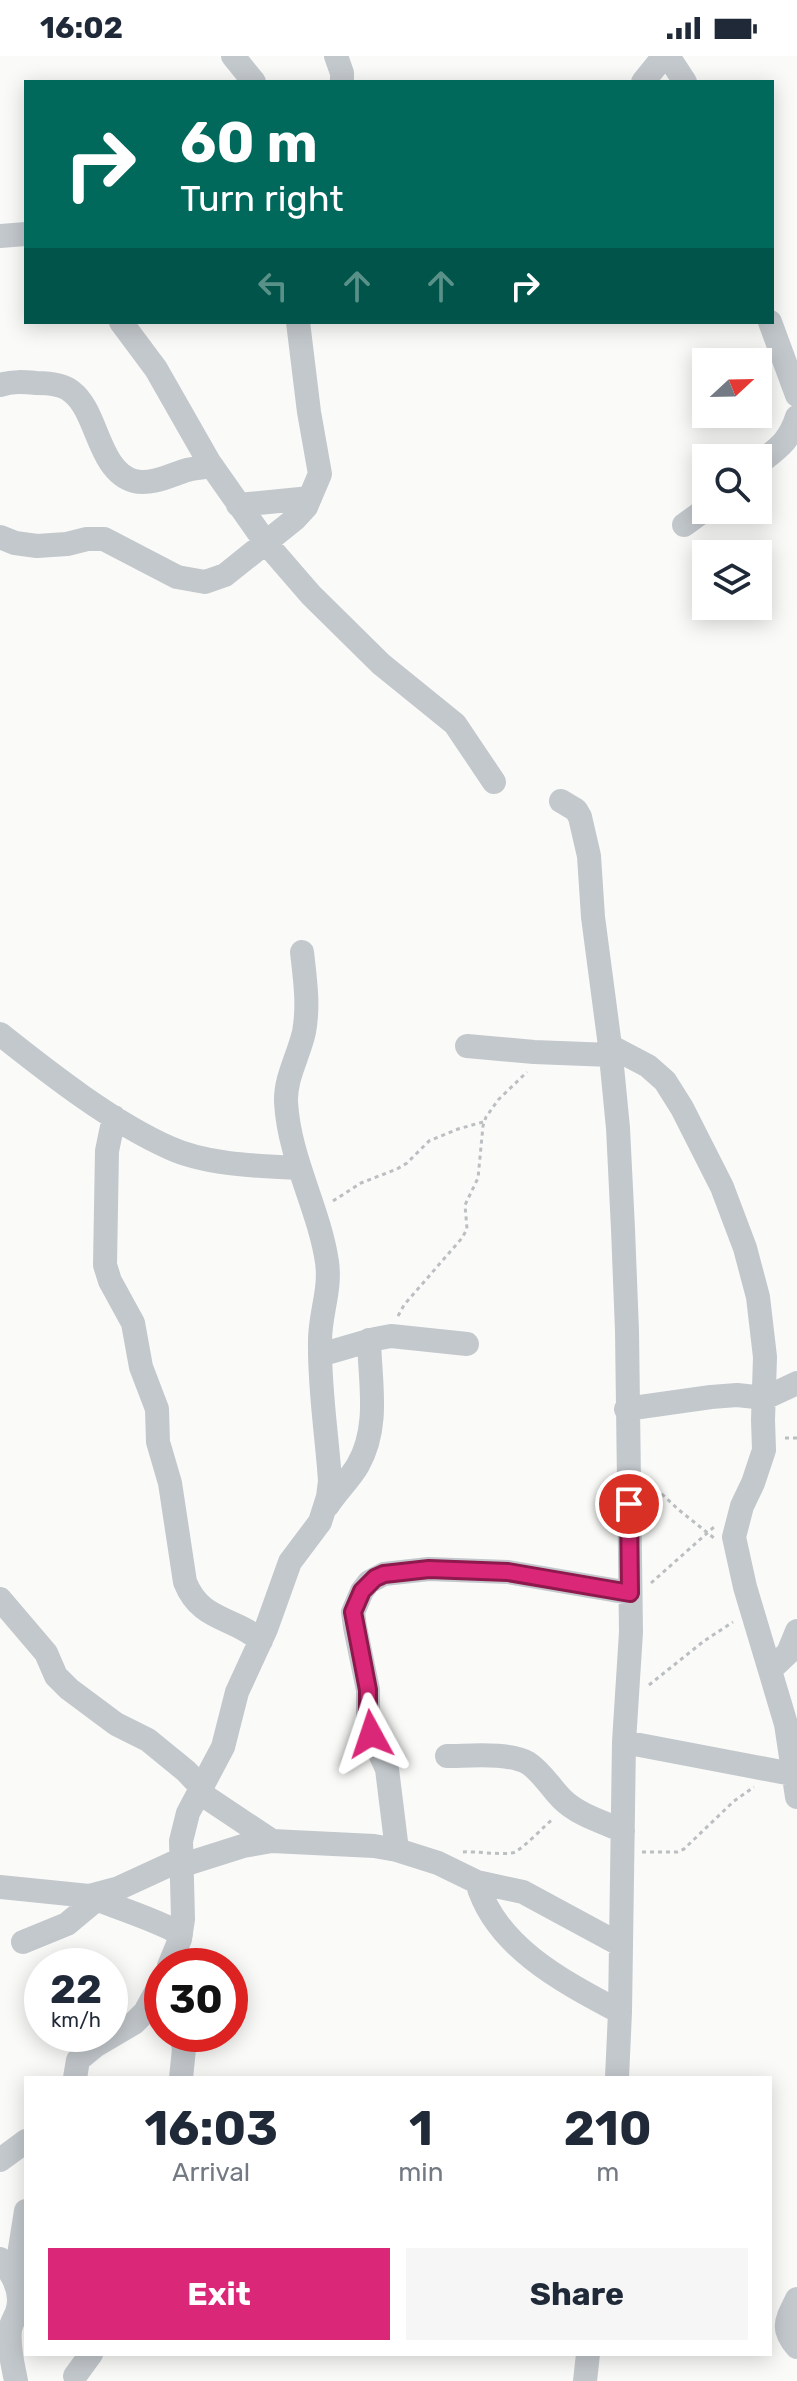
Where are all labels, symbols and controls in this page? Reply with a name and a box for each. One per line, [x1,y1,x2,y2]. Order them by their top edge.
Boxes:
text: 16:02 [40,10,123,46]
text: 60 m [180,110,318,176]
icon: right [48,112,152,216]
text: Turn right [180,177,344,220]
icon: left [251,264,295,308]
icon: ahead [335,264,379,308]
icon: ahead [419,264,463,308]
icon: right [503,264,547,308]
north arrow [692,348,772,428]
map controls [692,348,772,620]
button: search [692,444,772,524]
button: layers [692,540,772,620]
pin [595,1470,663,1538]
icon: arrive [607,1482,651,1526]
position arrow [329,1692,413,1776]
speed limit sign: 30 [144,1948,248,2052]
text: 22 [50,1966,102,2013]
text: km/h [51,2008,101,2032]
text: 16:03 [144,2100,278,2157]
text: 1 [409,2100,433,2157]
text: 210 [564,2100,652,2157]
text: Arrival [172,2157,250,2188]
text: min [398,2157,443,2188]
text: m [596,2157,619,2188]
button: Exit [48,2248,390,2340]
button: Share [406,2248,748,2340]

